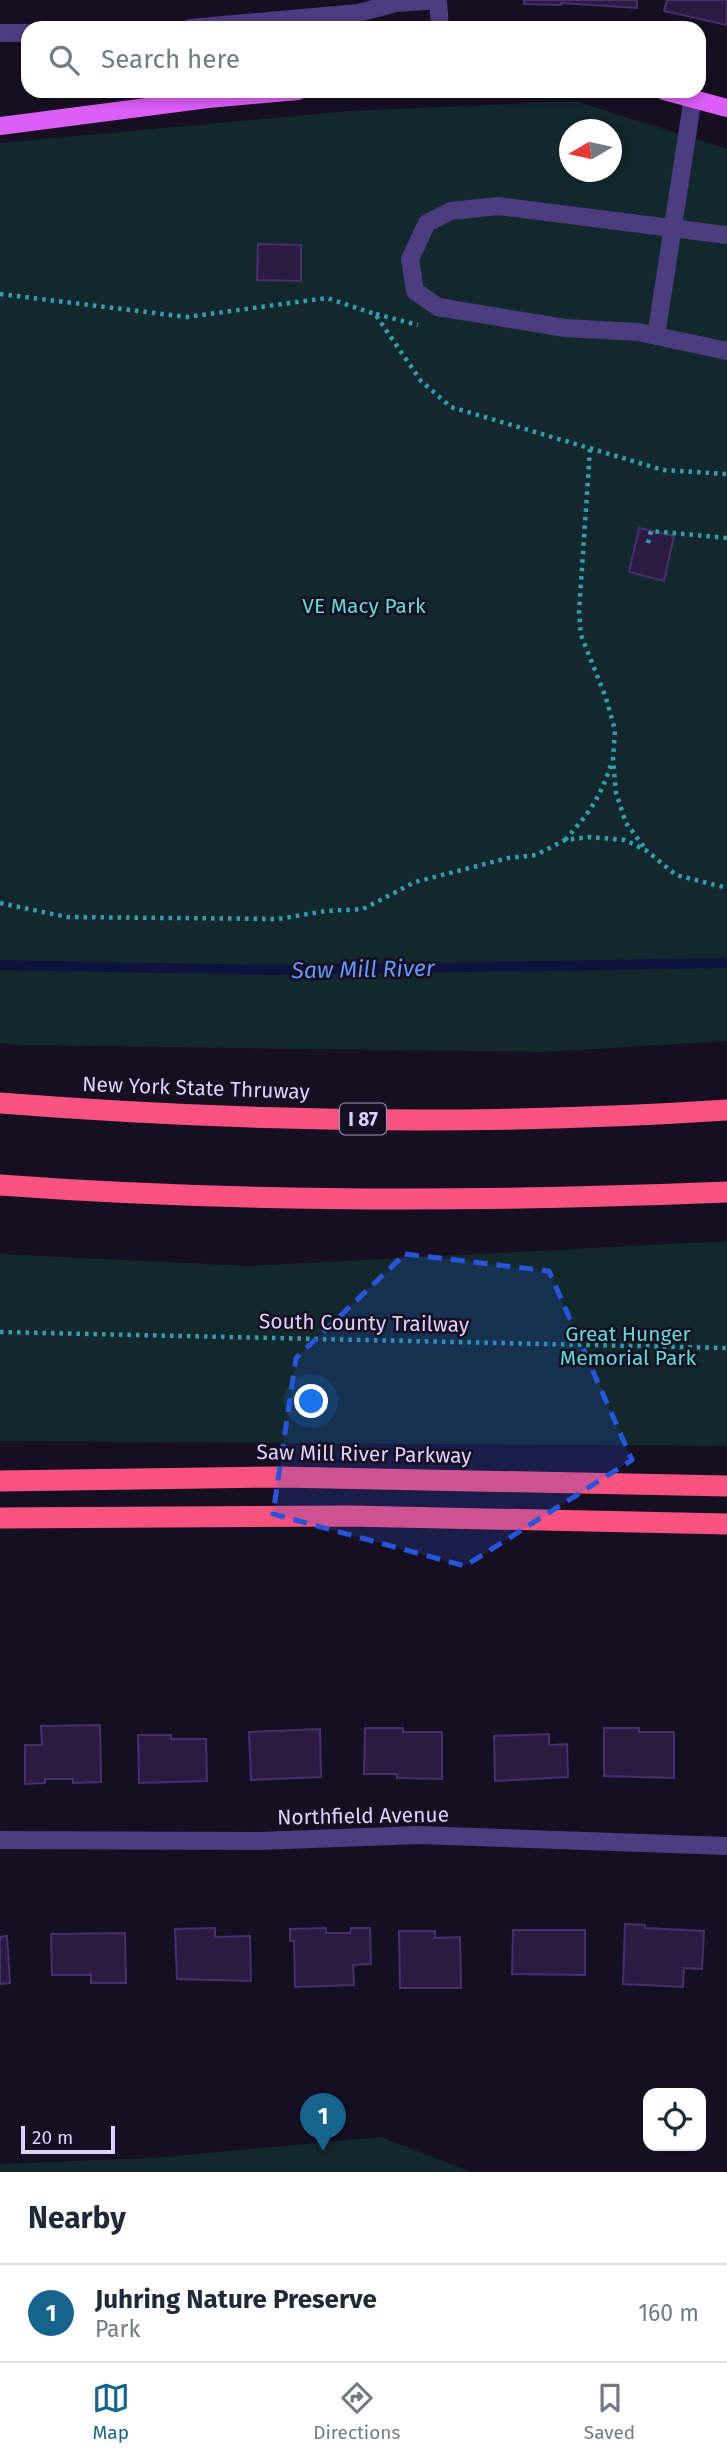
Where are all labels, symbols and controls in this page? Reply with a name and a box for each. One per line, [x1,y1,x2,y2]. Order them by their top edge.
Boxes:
search box [21,21,706,98]
icon: search [45,41,83,79]
text: Search here [101,44,240,75]
north arrow [559,119,622,182]
park label: VE Macy Park [302,593,426,619]
water label: Saw Mill River [290,954,436,984]
street label: New York State Thruway [82,1071,311,1105]
road number: I 87 [340,1104,386,1134]
street label: South County Trailway [259,1308,470,1338]
park label: Great Hunger Memorial Park [560,1321,696,1371]
your location [294,1384,328,1418]
street label: Saw Mill River Parkway [256,1439,472,1469]
street label: Northfield Avenue [277,1802,449,1830]
map controls [643,2088,706,2151]
button: locate [643,2088,706,2151]
pin: 1 [300,2093,346,2151]
scale bar [21,2123,116,2155]
text: 20 m [32,2126,73,2149]
text: Nearby [28,2200,126,2236]
text: Juhring Nature Preserve [95,2284,377,2315]
text: 1 [46,2299,56,2327]
text: 160 m [638,2299,699,2327]
text: Park [95,2315,140,2343]
tab: Map [92,2379,130,2444]
tab: Directions [313,2379,400,2444]
tab: Saved [584,2379,635,2444]

